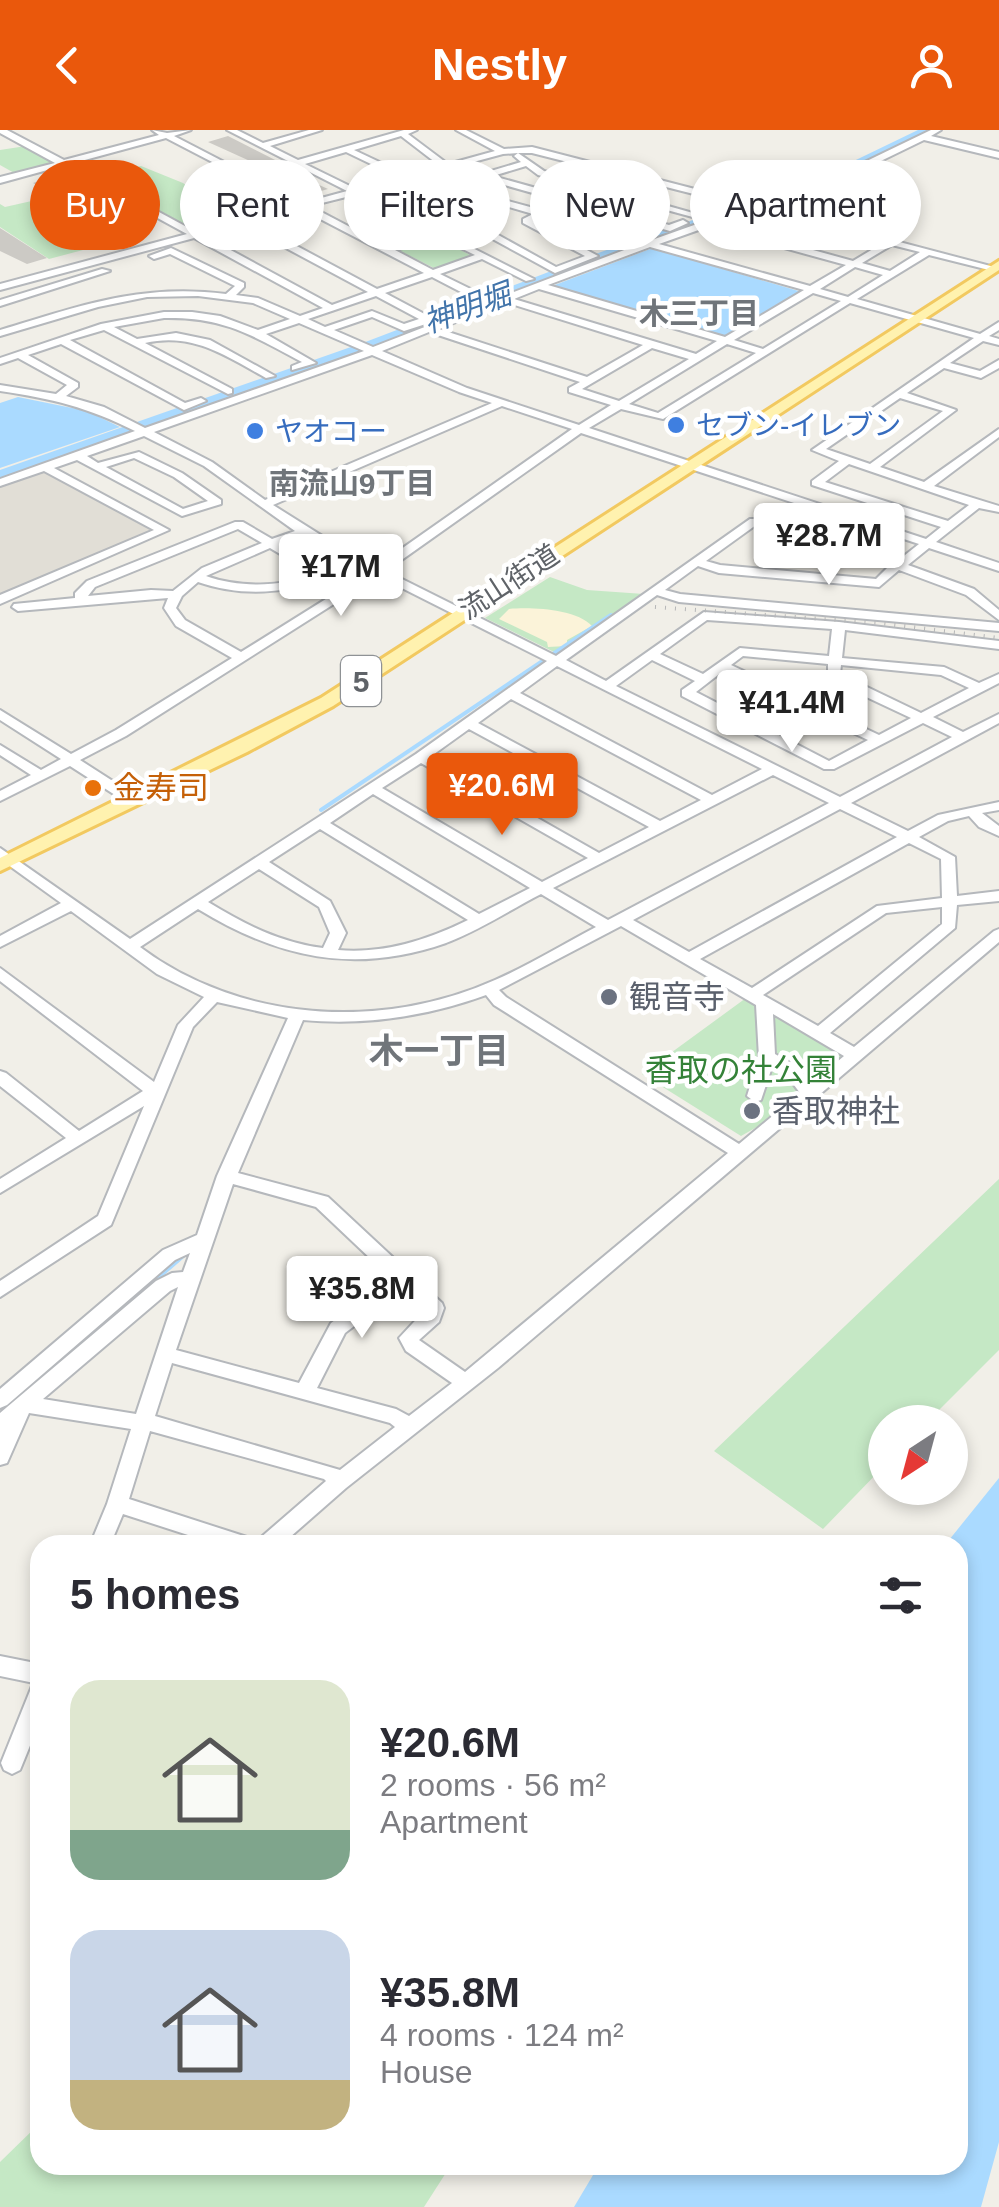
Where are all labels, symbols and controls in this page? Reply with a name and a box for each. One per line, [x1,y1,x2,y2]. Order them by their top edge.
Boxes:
icon: back [40,38,95,93]
icon: person [904,38,959,93]
text: Nestly [432,39,567,90]
chip: Buy [30,160,160,250]
chip: Rent [180,160,324,250]
chip: Filters [344,160,510,250]
chip: New [530,160,670,250]
chip: Apartment [690,160,921,250]
water label: 神明堀 [419,276,519,339]
district label: 木三丁目 [639,297,759,330]
place label: セブン-イレブン [696,410,901,441]
marker: セブン-イレブン [665,414,687,436]
place label: ヤオコー [275,416,387,447]
marker: ヤオコー [244,420,266,442]
district label: 南流山9丁目 [269,467,435,500]
pin: ¥28.7M [748,503,910,588]
text: ¥28.7M [776,517,882,553]
pin: ¥17M [282,534,400,619]
street label: 流山街道 [454,538,564,626]
text: ¥17M [301,548,381,584]
road number: 5 [341,656,381,706]
pin: ¥41.4M [711,670,873,755]
text: ¥41.4M [739,684,845,720]
pin: ¥20.6M [421,753,583,838]
text: ¥20.6M [449,767,555,803]
place label: 金寿司 [113,770,209,806]
marker: 金寿司 [82,777,104,799]
place label: 観音寺 [629,979,725,1015]
marker: 観音寺 [598,986,620,1008]
district label: 木一丁目 [369,1031,509,1070]
park label: 香取の社公園 [645,1052,837,1088]
place label: 香取神社 [772,1093,900,1129]
marker: 香取神社 [741,1100,763,1122]
pin: ¥35.8M [281,1256,443,1341]
text: ¥35.8M [309,1270,415,1306]
north arrow [868,1405,968,1505]
map controls [868,1405,968,1505]
icon: filters [873,1568,928,1623]
text: 5 homes [70,1571,240,1618]
text: ¥20.6M [380,1719,520,1766]
icon: home [150,1720,270,1840]
text: 2 rooms · 56 m² [380,1767,606,1803]
text: Apartment [380,1804,528,1840]
text: ¥35.8M [380,1969,520,2016]
icon: home [150,1970,270,2090]
text: 4 rooms · 124 m² [380,2017,624,2053]
text: House [380,2054,473,2090]

